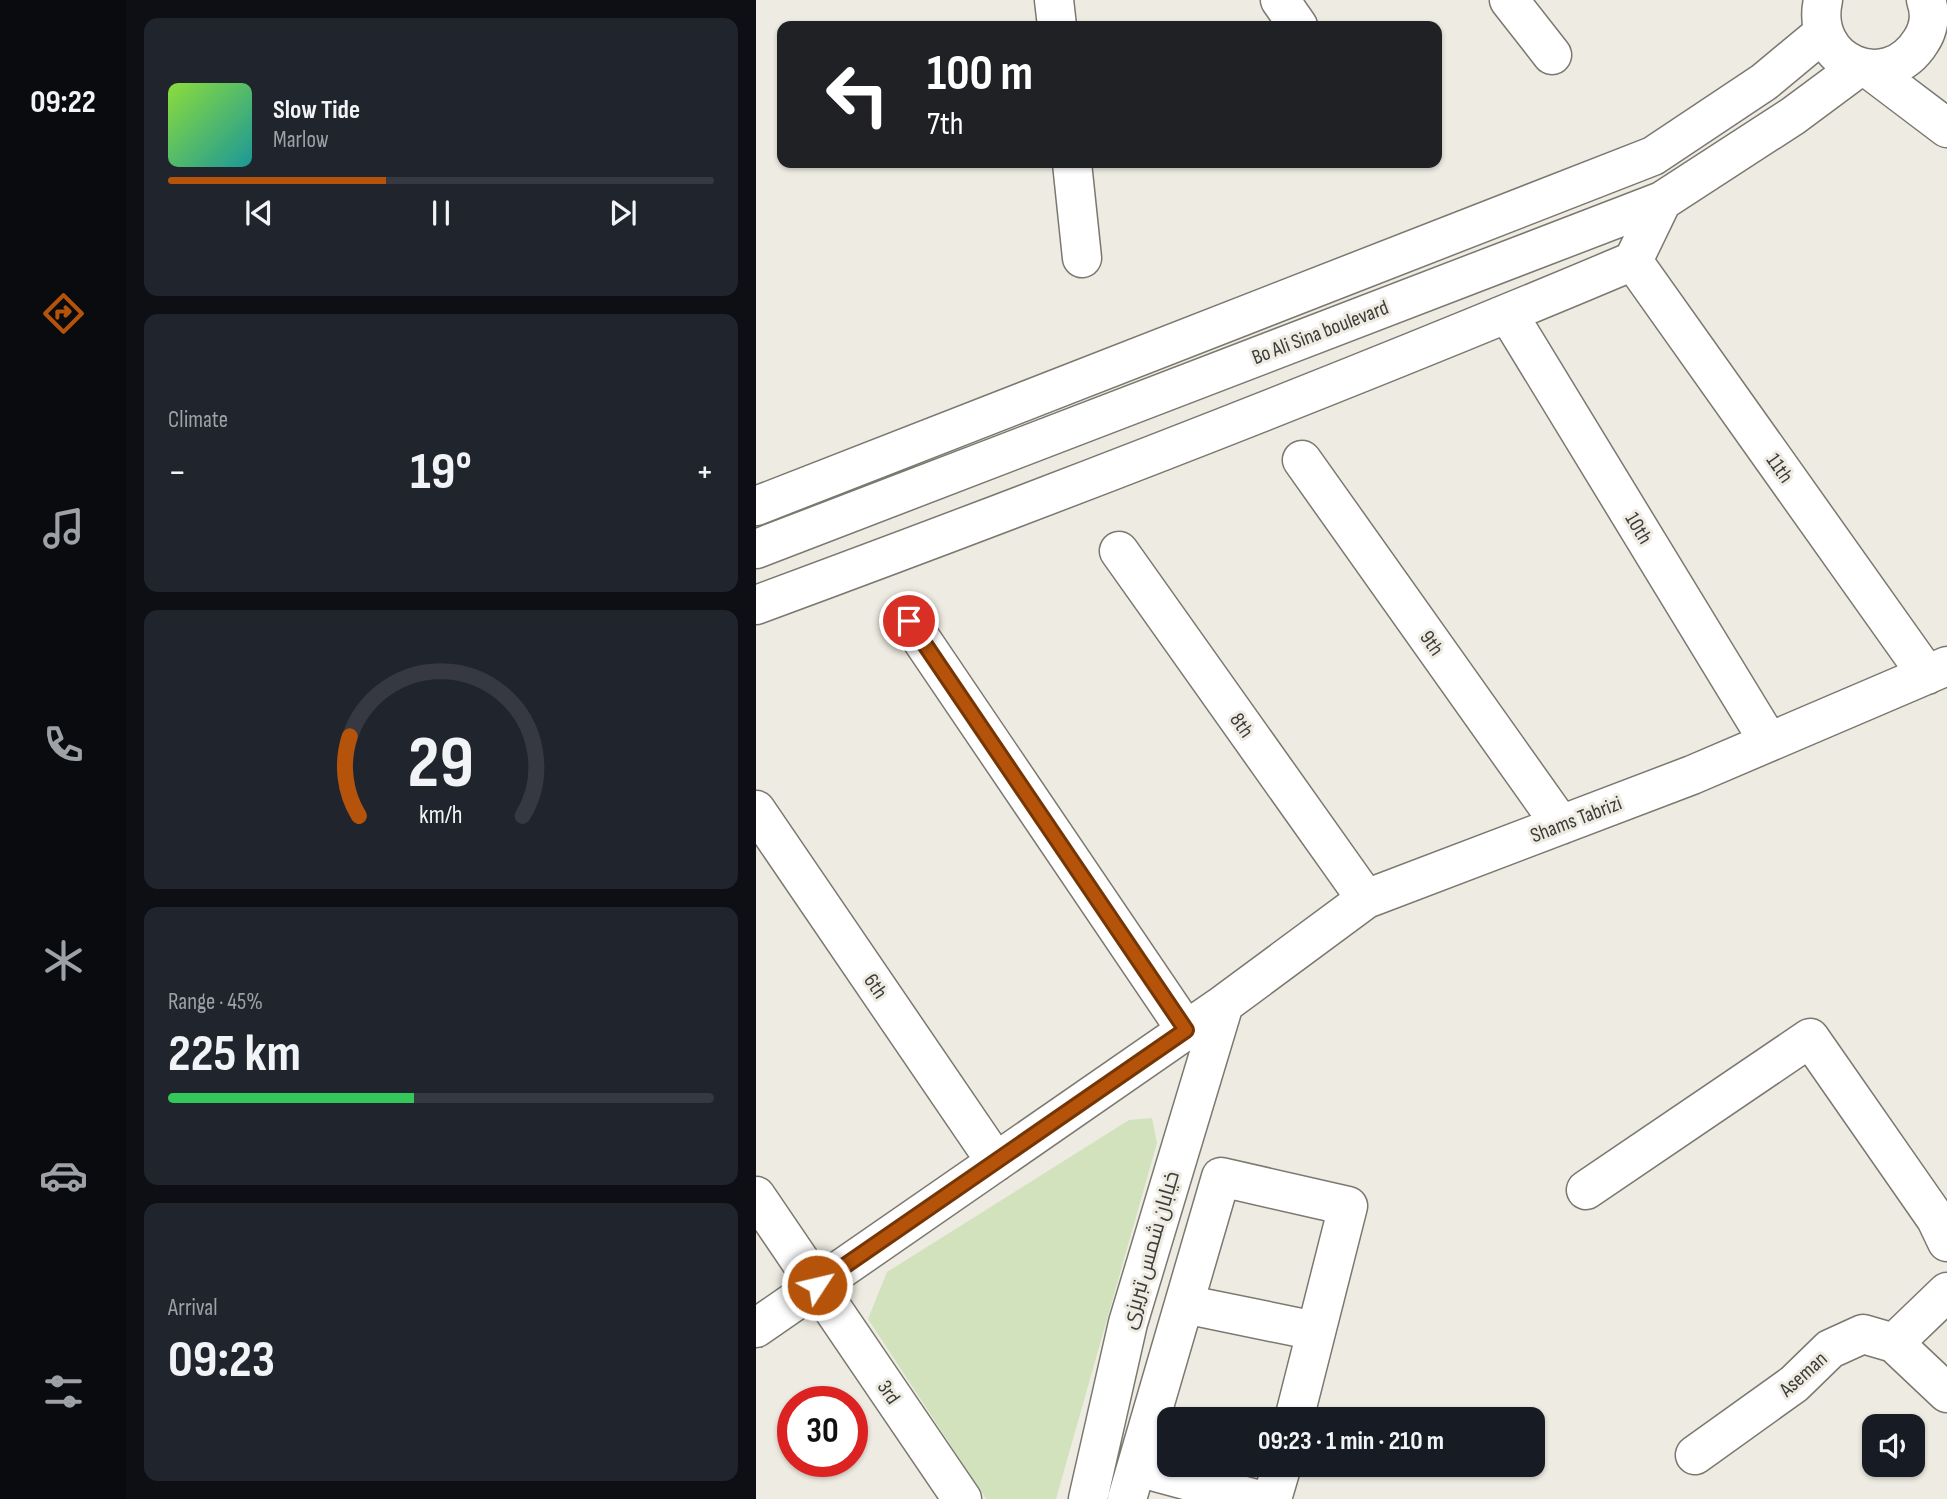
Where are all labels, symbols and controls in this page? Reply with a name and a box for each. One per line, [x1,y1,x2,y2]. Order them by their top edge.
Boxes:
text: 100 m [927,45,1033,104]
icon: left [812,49,903,140]
text: 09:22 [30,83,96,122]
text: Slow Tide [273,95,360,126]
text: 7th [927,105,964,144]
text: Marlow [273,126,329,154]
icon: previous [240,194,278,232]
icon: pause [422,194,460,232]
icon: next [604,194,642,232]
icon: directions [39,289,88,338]
street label: Bo Ali Sina boulevard [1248,295,1392,370]
text: Climate [168,406,228,434]
text: 19° [410,441,472,504]
street label: 11th [1761,449,1798,488]
text: − [168,450,187,495]
text: + [695,450,714,495]
icon: music [39,504,88,553]
street label: 10th [1620,508,1658,548]
pin [879,591,939,651]
icon: arrive [890,602,928,640]
street label: 9th [1414,626,1449,661]
street label: 8th [1224,708,1259,743]
icon: phone [39,720,88,769]
text: 29 [408,720,474,808]
street label: Shams Tabrizi [1527,791,1625,848]
text: km/h [419,799,463,830]
icon: climate [39,936,88,985]
street label: 6th [858,969,893,1003]
text: Range · 45% [168,988,263,1016]
text: 225 km [168,1023,301,1086]
icon: car [39,1151,88,1200]
street label: خیابان شمس تبریزی [1116,1168,1185,1332]
position arrow [780,1248,854,1322]
text: Arrival [168,1294,217,1322]
text: 09:23 [168,1329,275,1392]
street label: Aseman [1774,1346,1832,1403]
icon: filters [39,1367,88,1416]
street label: 3rd [872,1376,905,1409]
speed limit sign: 30 [777,1386,868,1477]
map controls [1862,1414,1925,1477]
button: sound [1862,1414,1925,1477]
text: 09:23 · 1 min · 210 m [1258,1426,1444,1457]

